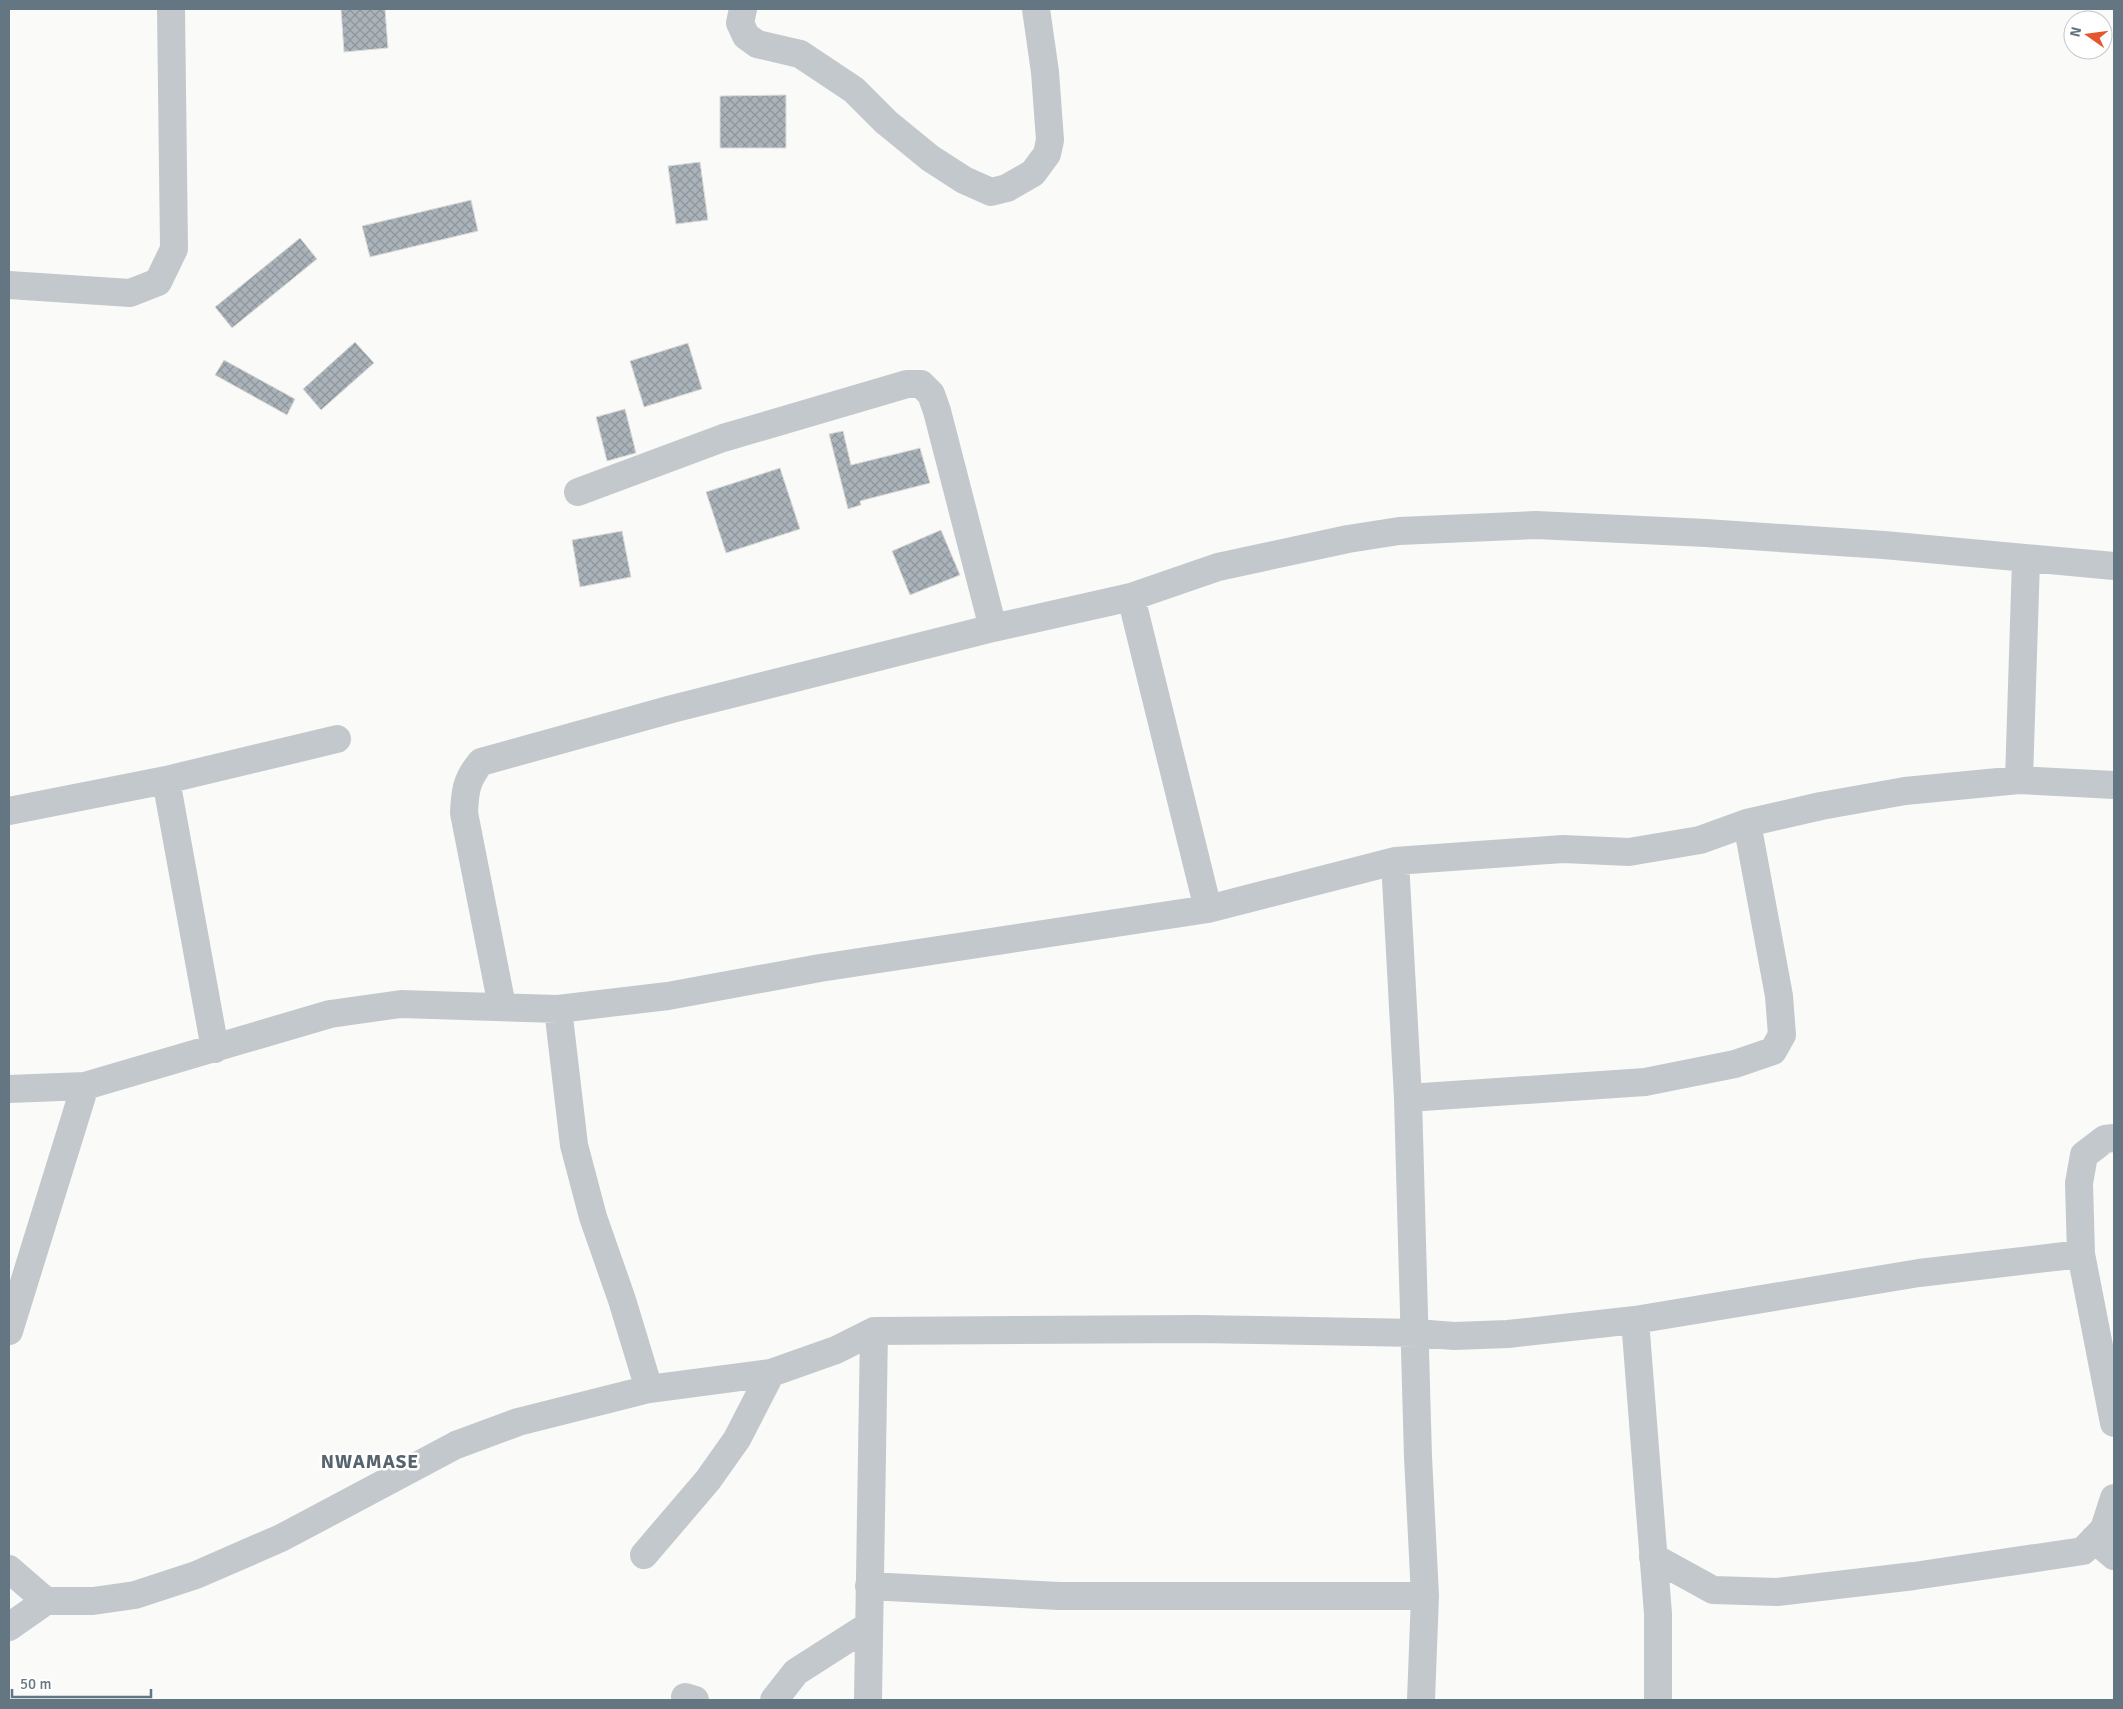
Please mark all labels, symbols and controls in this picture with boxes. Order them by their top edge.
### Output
north arrow [2063,10,2113,60]
text: N [2066,25,2085,39]
district label: NWAMASE [321,1450,419,1474]
scale bar [12,1666,151,1698]
text: 50 m [20,1675,51,1693]

